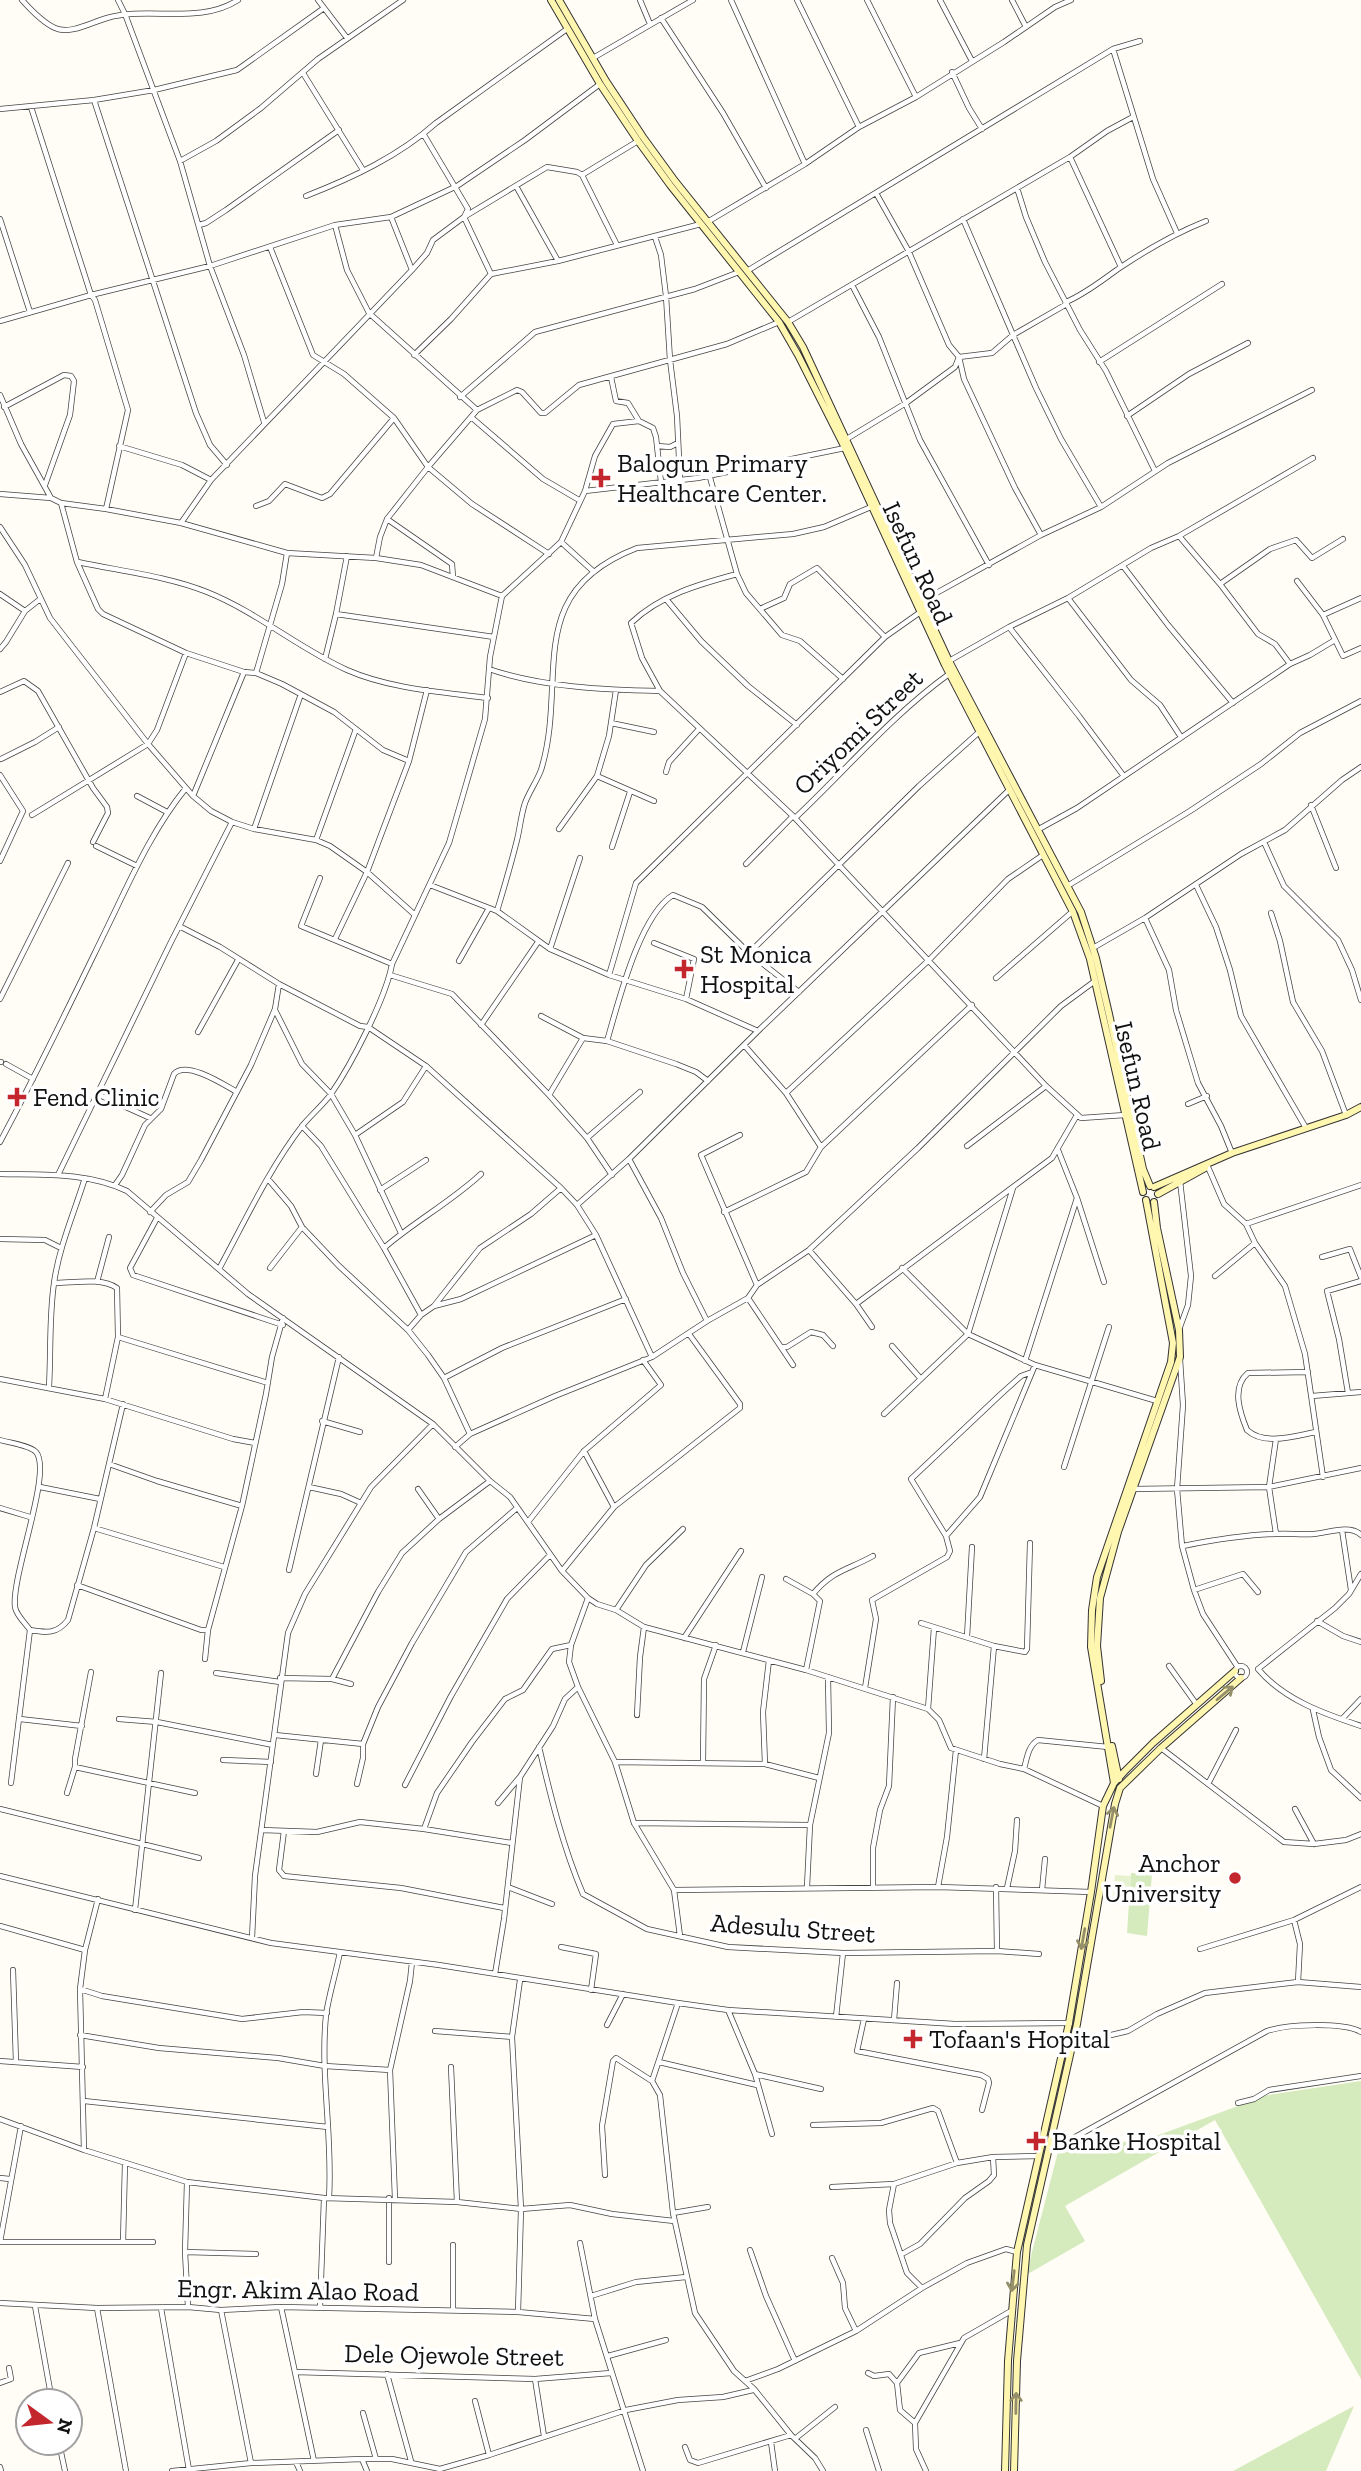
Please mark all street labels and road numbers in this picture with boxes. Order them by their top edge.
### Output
street label: Isefun Road [876,497,960,629]
street label: Oriyomi Street [787,662,930,802]
street label: Isefun Road [1108,1018,1168,1154]
street label: Adesulu Street [710,1906,877,1950]
street label: Engr. Akim Alao Road [177,2272,419,2308]
street label: Dele Ojewole Street [344,2337,564,2373]

